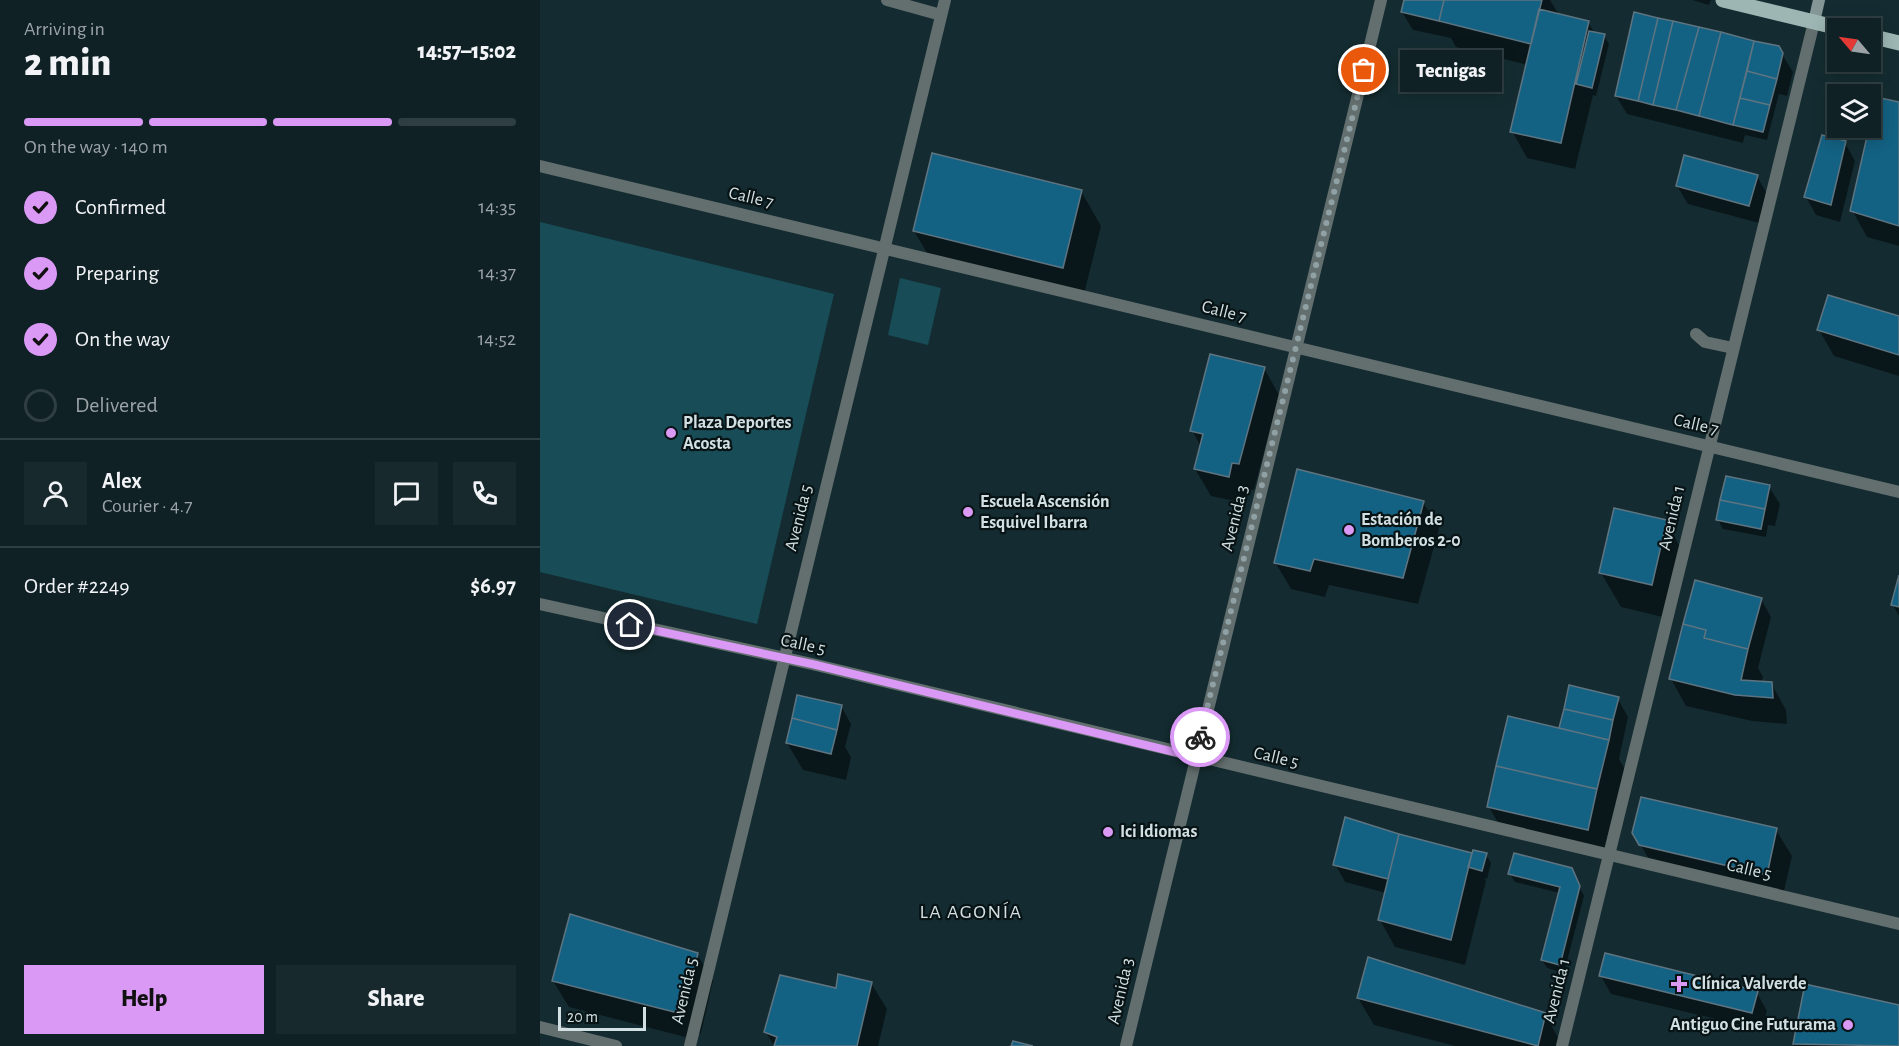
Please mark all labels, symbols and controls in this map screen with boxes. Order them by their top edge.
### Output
north arrow [1827,18,1881,72]
map controls [1827,18,1881,138]
text: Arriving in [24,19,105,39]
text: 14:57–15:02 [418,40,516,62]
text: 2 min [24,44,111,83]
pin [1338,44,1389,95]
callout: Tecnigas [1400,49,1502,91]
icon: bag [1347,53,1380,86]
text: Tecnigas [1416,61,1486,81]
button: layers [1827,84,1881,138]
text: On the way · 140 m [24,137,168,157]
street label: Calle 7 [727,184,775,212]
icon: check [24,191,57,224]
text: Confirmed [75,196,166,218]
text: 14:35 [478,197,516,217]
icon: check [24,257,57,290]
text: Preparing [75,262,159,284]
text: 14:37 [478,263,516,283]
street label: Calle 7 [1200,298,1248,326]
icon: check [24,323,57,356]
text: On the way [75,328,170,350]
text: 14:52 [477,329,516,349]
text: Delivered [75,394,158,416]
street label: Calle 7 [1672,411,1720,439]
place label: Plaza Deportes Acosta [683,414,791,453]
marker: Plaza Deportes Acosta [664,426,678,440]
button: person [24,462,87,525]
button: chat [375,462,438,525]
button: phone [453,462,516,525]
text: Alex [102,470,142,492]
street label: Avenida 5 [782,483,816,553]
street label: Avenida 3 [1218,483,1252,553]
street label: Avenida 1 [1656,484,1688,552]
place label: Escuela Ascensión Esquivel Ibarra [980,493,1110,532]
text: Courier · 4.7 [102,496,193,516]
marker: Escuela Ascensión Esquivel Ibarra [961,505,975,519]
place label: Estación de Bomberos 2-0 [1361,511,1461,550]
marker: Estación de Bomberos 2-0 [1342,523,1356,537]
text: Order #2249 [24,575,130,597]
text: $6.97 [470,575,516,597]
pin [604,599,655,650]
icon: home [613,608,646,641]
street label: Calle 5 [779,631,827,659]
courier [1170,707,1230,767]
icon: bike [1184,721,1217,754]
street label: Calle 5 [1252,744,1300,772]
place label: Ici Idiomas [1120,823,1197,841]
marker: Ici Idiomas [1101,825,1115,839]
street label: Calle 5 [1725,856,1773,884]
district label: LA AGONÍA [919,901,1023,922]
street label: Avenida 5 [669,956,701,1026]
street label: Avenida 3 [1105,956,1137,1026]
street label: Avenida 1 [1540,957,1574,1025]
button: Help [24,965,264,1034]
button: Share [276,965,516,1034]
marker: Clínica Valverde [1670,975,1688,993]
place label: Clínica Valverde [1692,975,1807,993]
scale bar [558,1004,646,1032]
text: 20 m [567,1009,598,1025]
place label: Antiguo Cine Futurama [1670,1016,1836,1034]
marker: Antiguo Cine Futurama [1841,1018,1855,1032]

